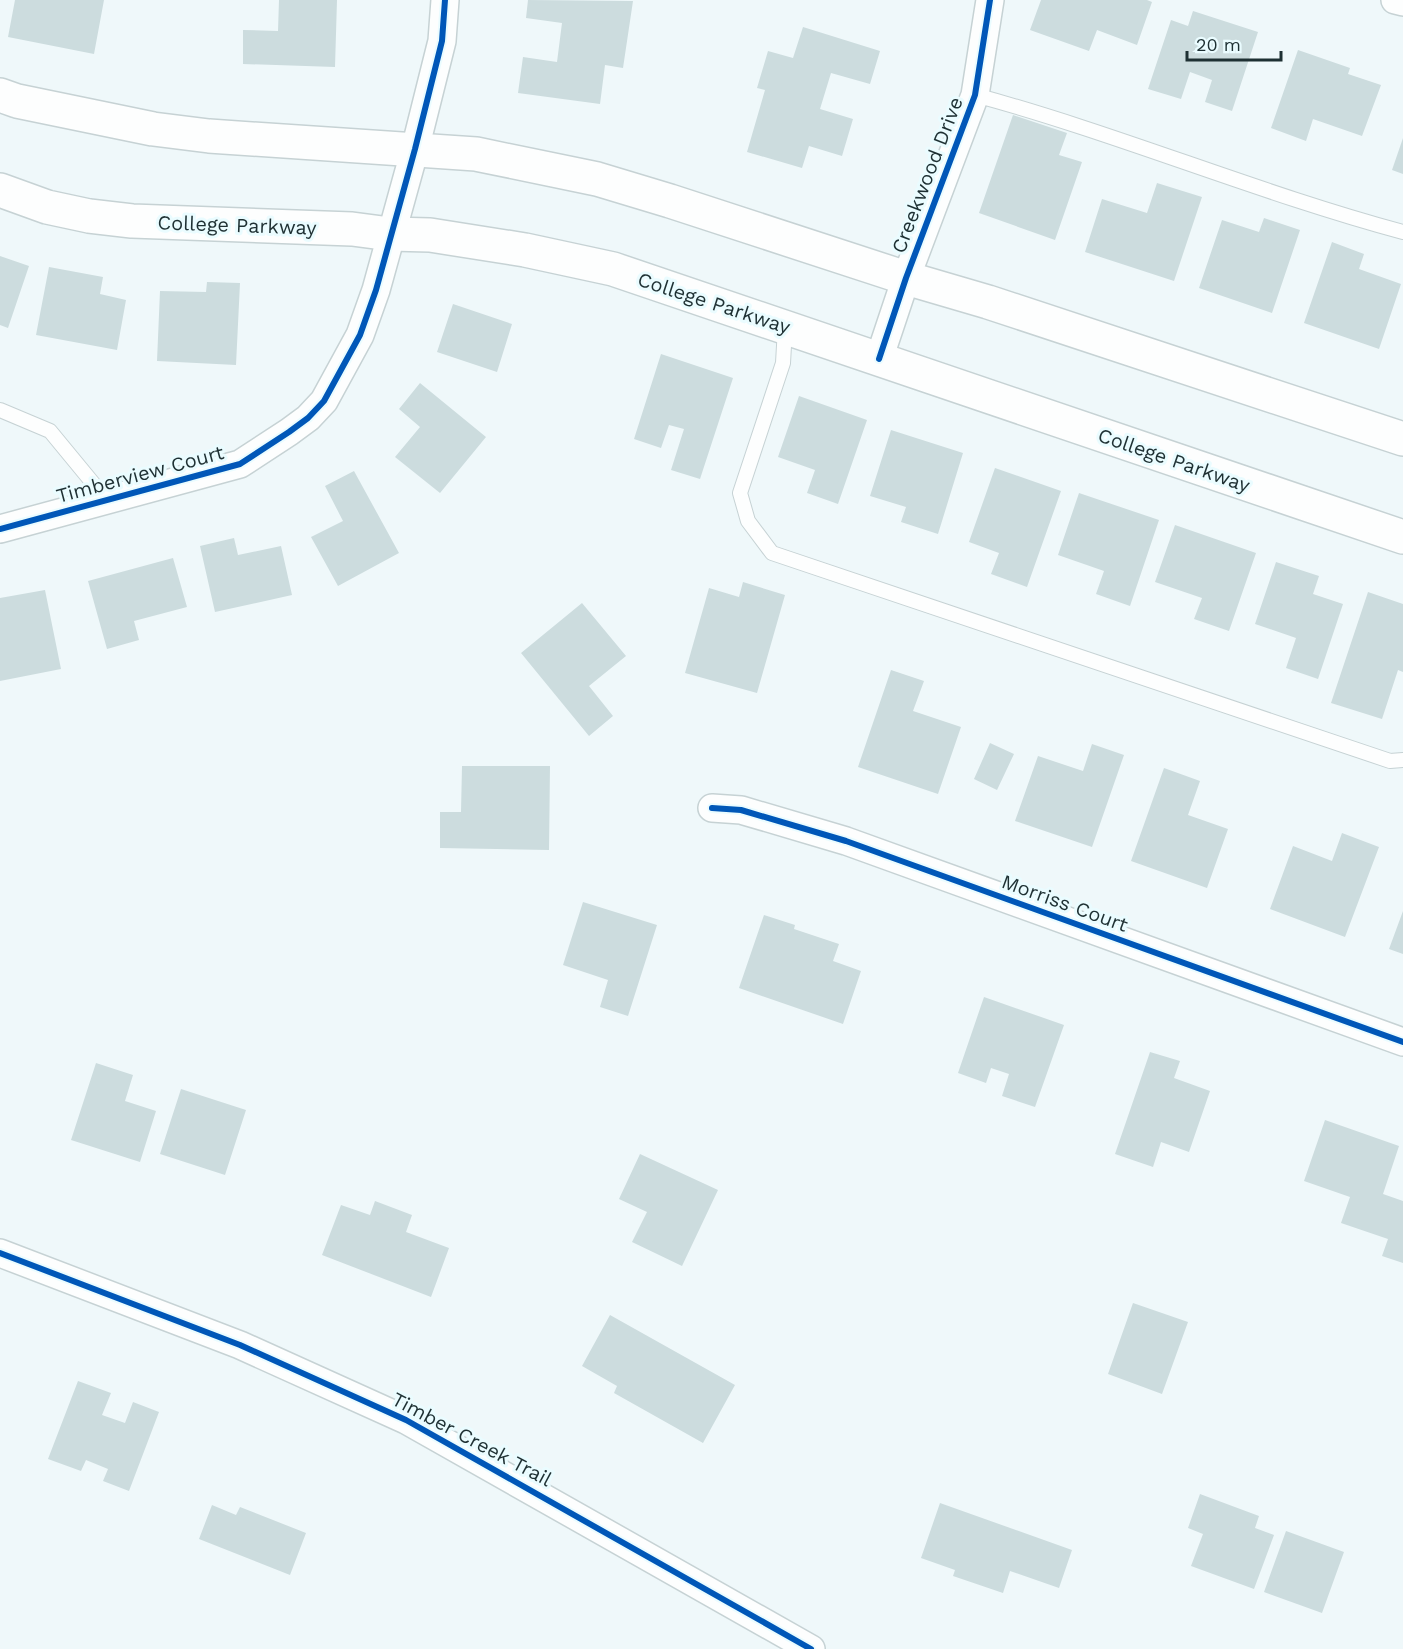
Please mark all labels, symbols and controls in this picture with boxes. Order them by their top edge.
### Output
scale bar [1187,24,1282,62]
text: 20 m [1196,34,1241,55]
street label: Creekwood Drive [886,93,968,257]
street label: College Parkway [157,210,318,240]
street label: College Parkway [635,267,794,339]
street label: College Parkway [1095,423,1254,497]
street label: Timberview Court [54,440,227,508]
street label: Morriss Court [999,869,1132,937]
street label: Timber Creek Trail [388,1387,556,1491]

